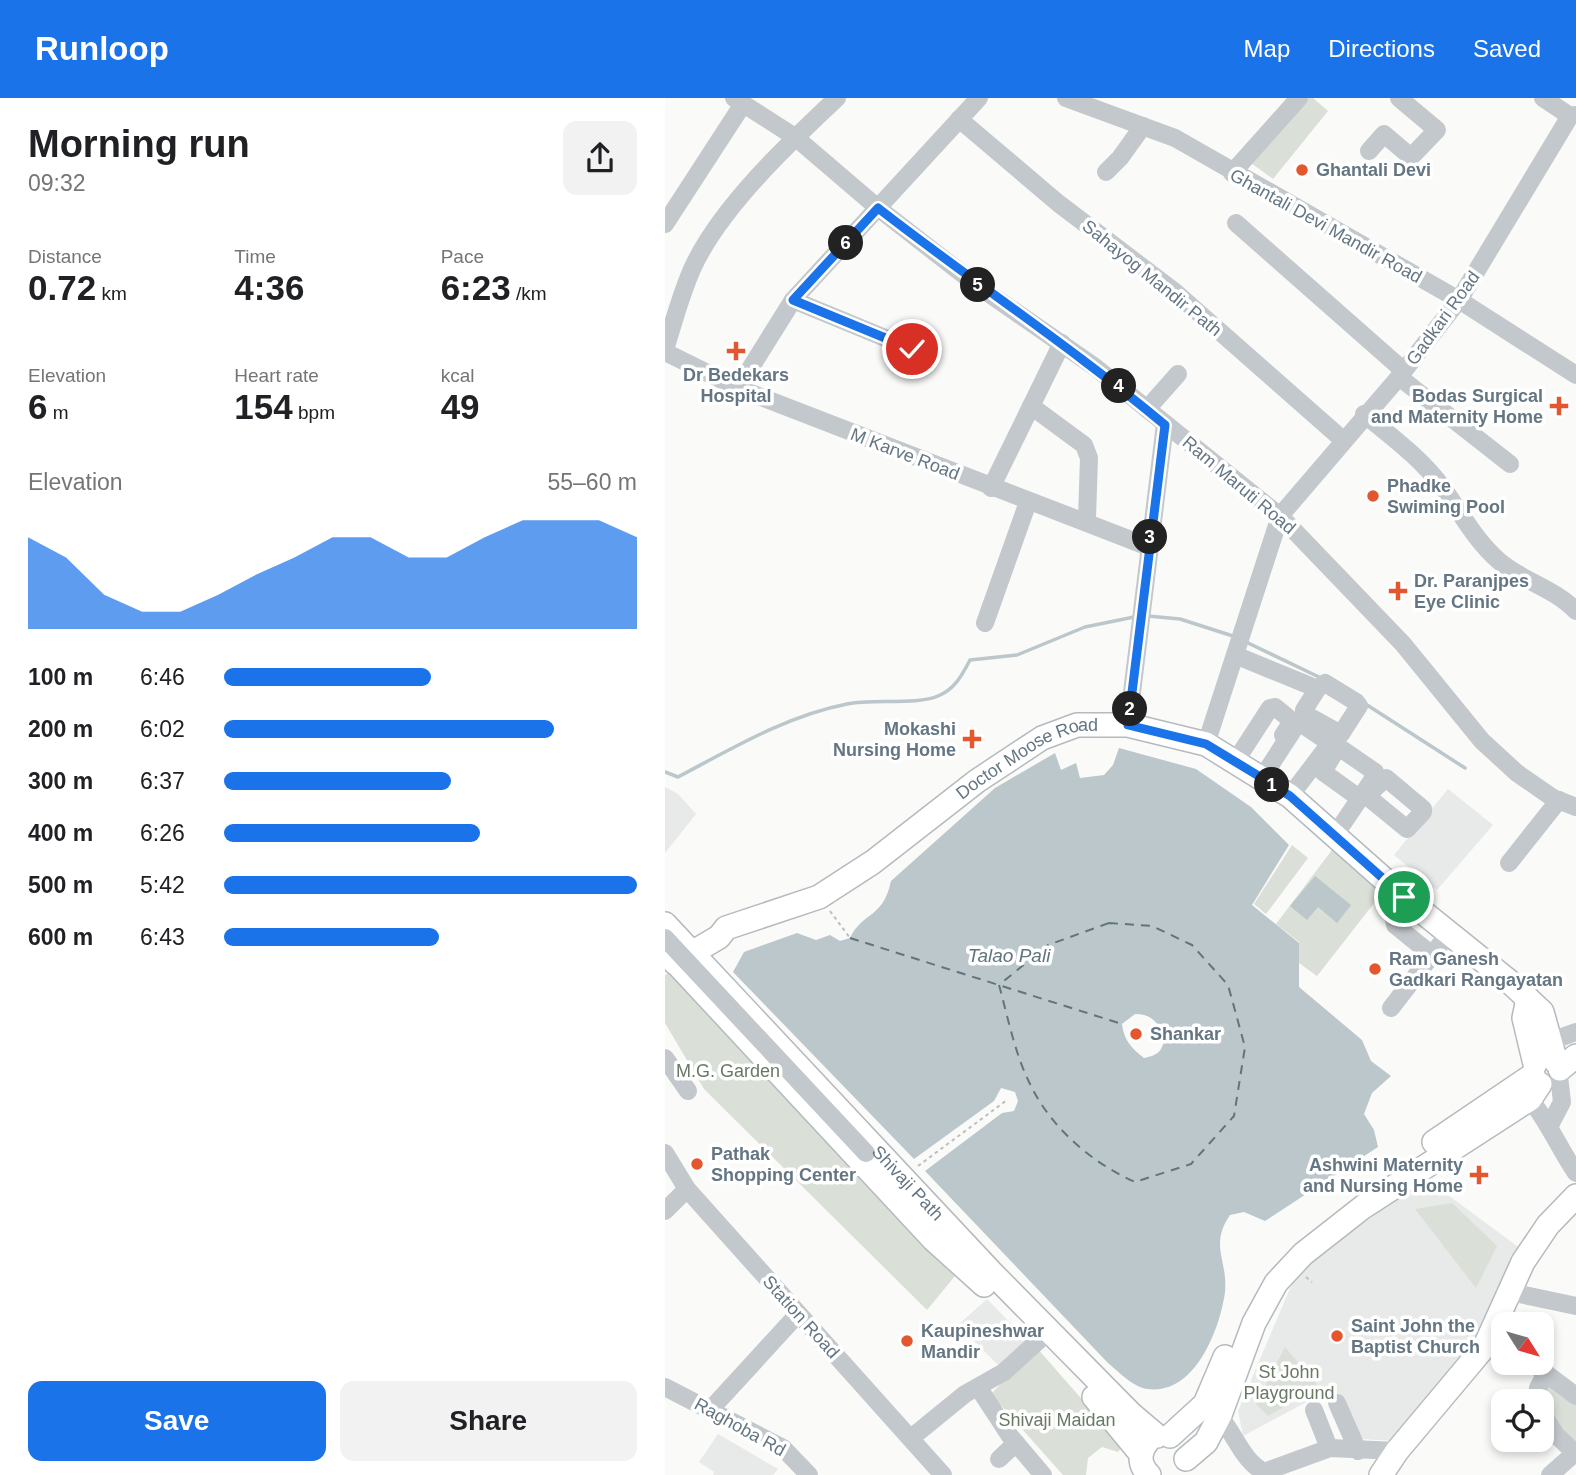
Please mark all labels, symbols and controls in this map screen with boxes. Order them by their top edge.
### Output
text: Runloop [35,30,169,67]
text: Map [1244,35,1290,62]
text: Directions [1328,35,1435,62]
text: Saved [1473,35,1541,62]
button: share [563,121,637,195]
text: Morning run [28,123,250,165]
place label: Ghantali Devi [1316,160,1431,180]
marker: Ghantali Devi [1294,162,1310,178]
street label: Ghantali Devi Mandir Road [1227,165,1425,287]
text: 09:32 [28,170,86,196]
street label: Sahayog Mandir Path [1078,216,1226,340]
pin: 6 [829,226,863,260]
text: 6 [840,232,851,253]
text: Distance [28,246,102,267]
text: Time [234,246,276,267]
text: Pace [441,246,484,267]
street label: Gadkari Road [1402,267,1484,369]
text: 0.72 [28,268,96,307]
text: 4:36 [234,268,304,307]
text: 6:23 [441,268,511,307]
pin: 5 [961,268,995,302]
text: 5 [972,274,983,295]
text: km [96,283,127,304]
text: /km [511,283,547,304]
pin [882,319,942,379]
icon: check [893,330,931,368]
marker: Dr Bedekars Hospital [726,341,746,361]
text: Elevation [28,365,106,386]
text: Heart rate [234,365,319,386]
text: kcal [441,365,474,386]
place label: Dr Bedekars Hospital [683,365,789,406]
pin: 4 [1101,368,1137,404]
text: 4 [1113,375,1124,396]
place label: Bodas Surgical and Maternity Home [1371,386,1543,427]
text: 6 [28,387,47,426]
text: 154 [234,387,293,426]
text: 49 [441,387,480,426]
marker: Bodas Surgical and Maternity Home [1549,396,1569,416]
text: m [47,402,69,423]
text: bpm [293,402,335,423]
street label: M Karve Road [848,424,962,484]
street label: Ram Maruti Road [1179,432,1299,538]
text: Elevation [28,469,123,495]
text: 55–60 m [547,469,637,495]
place label: Phadke Swiming Pool [1387,476,1505,517]
marker: Phadke Swiming Pool [1365,488,1381,504]
pin: 3 [1133,520,1168,555]
text: 3 [1144,526,1155,547]
place label: Dr. Paranjpes Eye Clinic [1414,571,1529,612]
marker: Dr. Paranjpes Eye Clinic [1388,581,1408,601]
text: 100 m [28,664,93,690]
text: 6:46 [140,664,185,690]
pin: 2 [1113,692,1147,726]
text: 2 [1124,698,1135,719]
street label: Doctor Moose Road [952,715,1098,804]
text: 200 m [28,716,93,742]
text: 6:02 [140,716,185,742]
place label: Mokashi Nursing Home [833,719,956,760]
marker: Mokashi Nursing Home [962,729,982,749]
text: 300 m [28,768,93,794]
text: 6:37 [140,768,185,794]
pin: 1 [1255,768,1289,802]
text: 1 [1266,774,1277,795]
text: 400 m [28,820,93,846]
text: 6:26 [140,820,185,846]
pin [1374,867,1434,927]
text: 500 m [28,872,93,898]
text: 5:42 [140,872,185,898]
icon: arrive [1385,878,1423,916]
text: 600 m [28,924,93,950]
text: 6:43 [140,924,185,950]
water label: Talao Pali [968,945,1051,966]
place label: Ram Ganesh Gadkari Rangayatan [1389,949,1563,990]
marker: Ram Ganesh Gadkari Rangayatan [1367,961,1383,977]
place label: Shankar [1150,1024,1221,1044]
marker: Shankar [1128,1026,1144,1042]
park label: M.G. Garden [676,1061,780,1081]
street label: Shivaji Path [868,1142,948,1225]
place label: Pathak Shopping Center [711,1144,856,1185]
place label: Ashwini Maternity and Nursing Home [1303,1155,1463,1196]
marker: Pathak Shopping Center [689,1156,705,1172]
marker: Ashwini Maternity and Nursing Home [1469,1165,1489,1185]
street label: Station Road [759,1272,843,1362]
north arrow [1491,1312,1554,1376]
map controls [1491,1312,1554,1452]
place label: Saint John the Baptist Church [1351,1316,1480,1357]
place label: Kaupineshwar Mandir [921,1321,1044,1362]
marker: Saint John the Baptist Church [1329,1328,1345,1344]
marker: Kaupineshwar Mandir [899,1333,915,1349]
park label: St John Playground [1243,1362,1335,1403]
button: Save [28,1381,326,1461]
button: Share [340,1381,637,1461]
button: locate [1491,1389,1554,1452]
street label: Raghoba Rd [691,1394,789,1460]
park label: Shivaji Maidan [998,1410,1116,1430]

